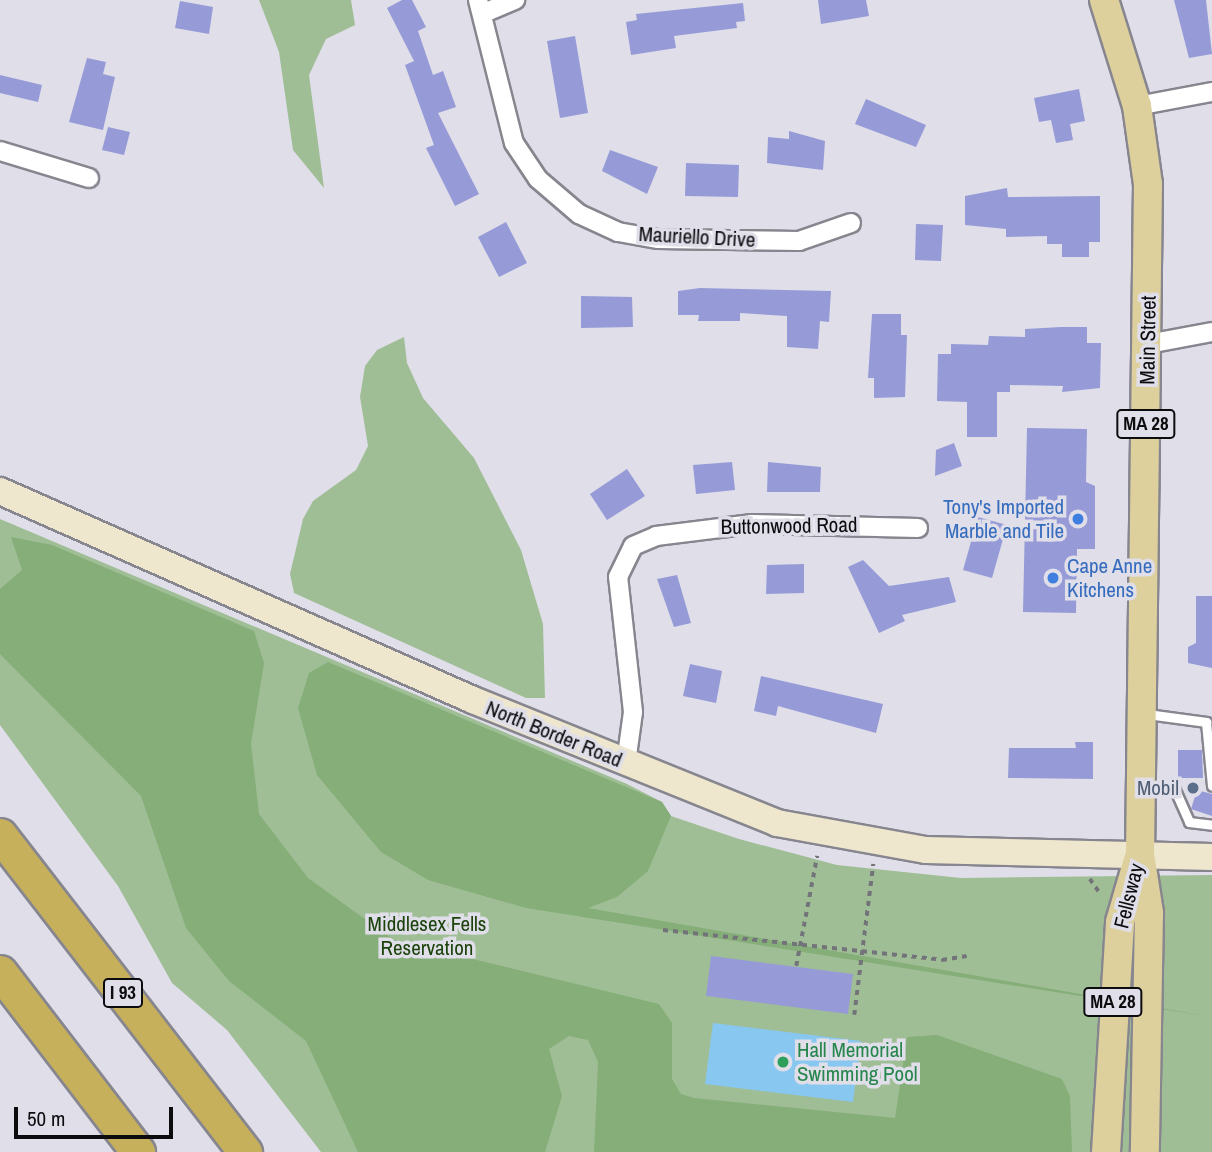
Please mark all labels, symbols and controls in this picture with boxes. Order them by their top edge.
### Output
street label: Mauriello Drive [638,221,756,253]
street label: Main Street [1135,295,1161,385]
road number: MA 28 [1114,408,1178,440]
place label: Tony's Imported Marble and Tile [943,494,1064,544]
marker: Tony's Imported Marble and Tile [1070,511,1086,527]
street label: Buttonwood Road [720,512,858,540]
place label: Cape Anne Kitchens [1067,553,1153,603]
marker: Cape Anne Kitchens [1045,570,1061,586]
street label: North Border Road [482,695,626,773]
place label: Mobil [1137,775,1179,801]
marker: Mobil [1185,780,1201,796]
street label: Fellsway [1109,861,1149,931]
park label: Middlesex Fells Reservation [368,911,486,961]
road number: I 93 [102,978,144,1009]
road number: MA 28 [1082,986,1144,1018]
place label: Hall Memorial Swimming Pool [797,1037,918,1087]
marker: Hall Memorial Swimming Pool [775,1054,791,1070]
scale bar [18,1092,177,1136]
text: 50 m [27,1104,65,1133]

